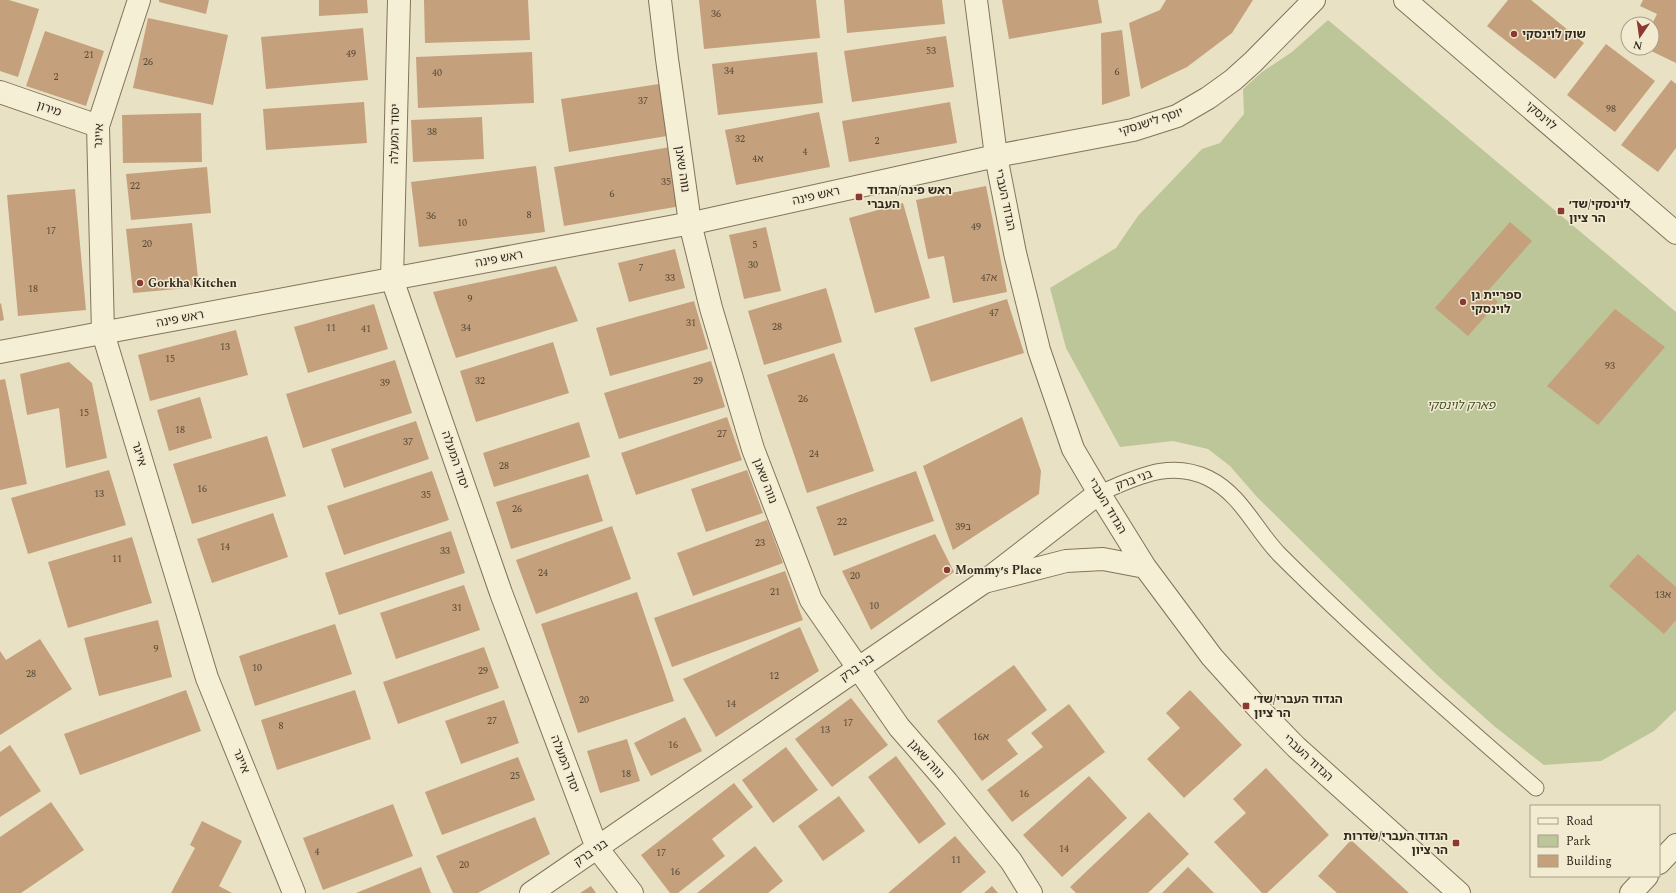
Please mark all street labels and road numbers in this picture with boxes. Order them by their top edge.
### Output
street label: מירון [34,96,64,122]
street label: לוינסקי [1521,97,1561,135]
street label: יוסף לישנסקי [1116,103,1186,141]
street label: יסוד המעלה [385,104,405,164]
street label: אייגר [89,123,109,149]
street label: נווה שאנן [669,144,695,194]
street label: הגדוד העברי [989,167,1021,233]
street label: ראש פינה [790,181,842,211]
street label: ראש פינה [474,245,524,273]
street label: ראש פינה [155,305,205,333]
street label: יסוד המעלה [436,428,474,492]
street label: אייגר [126,439,152,469]
street label: נווה שאנן [748,456,782,506]
street label: בני ברק [1113,465,1155,495]
street label: הגדוד העברי [1083,474,1131,538]
street label: בני ברק [836,649,878,687]
street label: הגדוד העברי [1279,730,1337,786]
street label: יסוד המעלה [545,732,585,796]
street label: נווה שאנן [903,735,949,783]
street label: אייגר [227,746,255,777]
street label: בני ברק [570,834,612,872]

